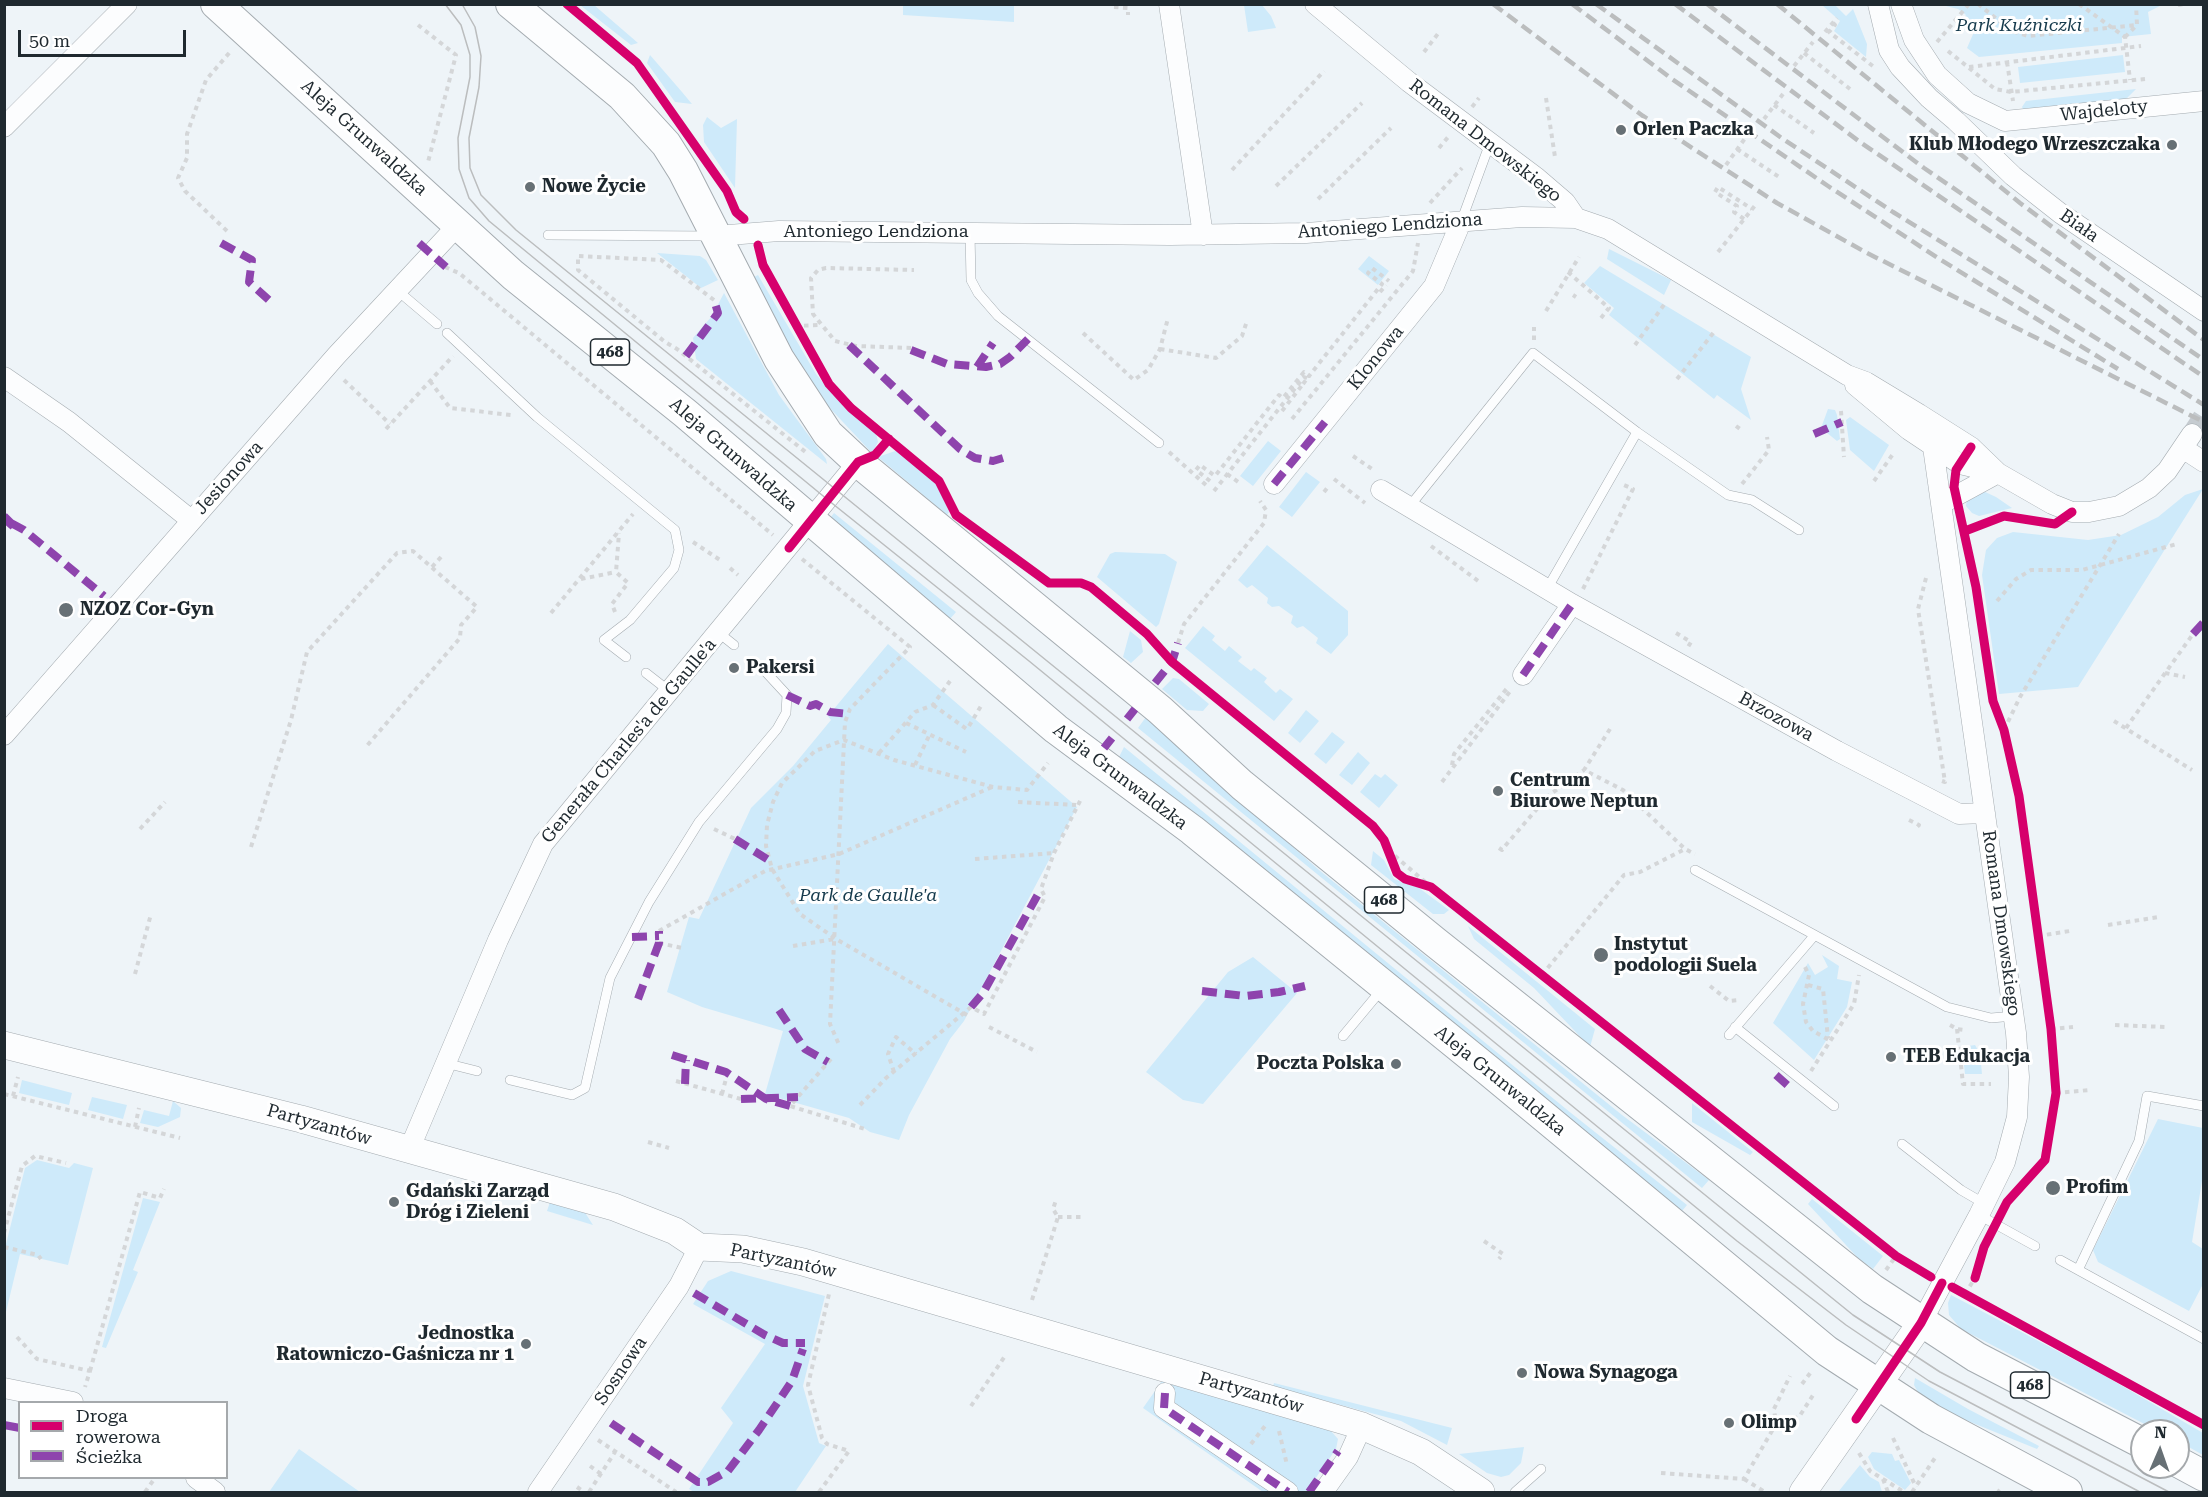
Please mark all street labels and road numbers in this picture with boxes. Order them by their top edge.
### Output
street label: Romana Dmowskiego [1404,75,1566,207]
street label: Aleja Grunwaldzka [296,76,432,200]
street label: Wajdeloty [2059,96,2149,126]
street label: Biała [2055,205,2103,247]
street label: Antoniego Lendziona [1297,209,1483,243]
street label: Antoniego Lendziona [783,221,969,243]
street label: Klonowa [1344,322,1408,394]
road number: 468 [590,339,630,365]
street label: Aleja Grunwaldzka [665,394,801,516]
street label: Jesionowa [190,437,268,519]
street label: Generała Charles'a de Gaulle'a [537,634,721,848]
street label: Brzozowa [1735,688,1817,746]
street label: Aleja Grunwaldzka [1049,719,1191,835]
street label: Romana Dmowskiego [1977,829,2025,1017]
road number: 468 [1364,887,1404,913]
street label: Aleja Grunwaldzka [1430,1021,1570,1141]
street label: Partyzantów [264,1100,374,1150]
street label: Partyzantów [728,1239,838,1283]
street label: Sosnowa [590,1333,652,1409]
street label: Partyzantów [1196,1368,1306,1418]
road number: 468 [2010,1372,2050,1398]

